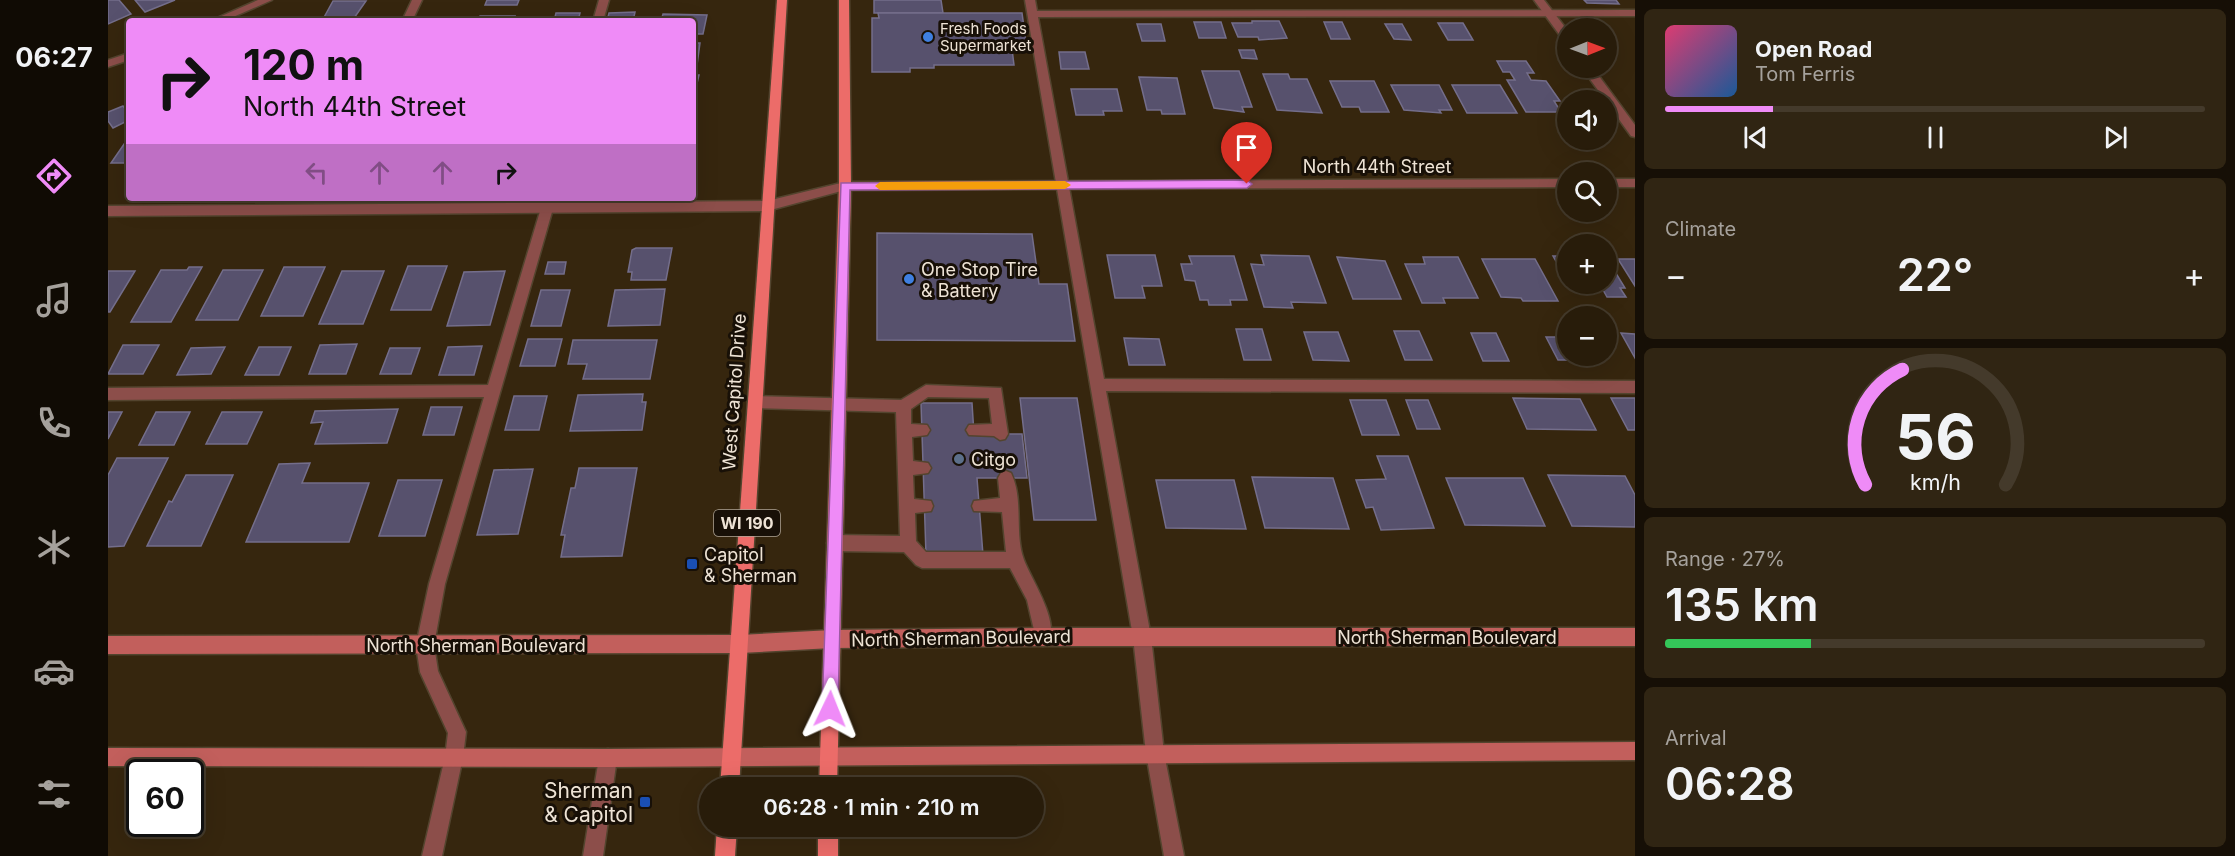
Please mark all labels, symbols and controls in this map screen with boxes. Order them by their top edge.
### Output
north arrow [1557,18,1617,78]
map controls [1557,18,1617,366]
place label: Fresh Foods Supermarket [940,19,1031,55]
marker: Fresh Foods Supermarket [921,30,935,44]
text: Open Road [1755,36,1872,62]
text: 120 m [243,39,364,90]
text: 06:27 [15,41,93,74]
icon: right [144,42,222,120]
text: Tom Ferris [1755,62,1855,86]
text: North 44th Street [243,90,466,123]
button: sound [1557,90,1617,150]
icon: previous [1739,121,1772,154]
icon: pause [1919,121,1952,154]
icon: next [2099,121,2132,154]
pin [1221,122,1272,184]
icon: arrive [1230,131,1263,164]
icon: directions [33,155,75,197]
icon: left [300,156,333,189]
icon: ahead [363,156,396,189]
icon: ahead [426,156,459,189]
icon: right [489,156,522,189]
street label: North 44th Street [1303,156,1451,177]
button: search [1557,162,1617,222]
text: Climate [1665,217,1736,241]
button: + [1557,234,1617,294]
text: 22° [1897,247,1973,302]
text: − [1665,255,1687,295]
text: + [2183,255,2205,295]
place label: One Stop Tire & Battery [921,259,1038,301]
marker: One Stop Tire & Battery [902,272,916,286]
icon: music [33,279,75,321]
button: − [1557,306,1617,366]
street label: West Capitol Drive [718,313,750,471]
text: 56 [1895,399,1975,474]
icon: phone [33,402,75,444]
place label: Citgo [971,449,1016,470]
marker: Citgo [952,452,966,466]
text: km/h [1910,469,1960,495]
road number: WI 190 [714,510,780,536]
icon: climate [33,526,75,568]
place label: Capitol & Sherman [704,544,797,586]
text: Range · 27% [1665,547,1785,571]
marker: Capitol & Sherman [685,557,699,571]
text: 135 km [1665,577,1818,632]
street label: North Sherman Boulevard [851,626,1071,650]
street label: North Sherman Boulevard [1337,627,1557,648]
street label: North Sherman Boulevard [366,635,586,656]
icon: car [33,650,75,692]
position arrow [798,677,862,741]
text: Arrival [1665,726,1727,750]
text: 06:28 [1665,756,1795,811]
speed limit sign: 60 [126,759,204,837]
icon: filters [33,773,75,815]
place label: Sherman & Capitol [544,778,633,827]
text: 06:28 · 1 min · 210 m [763,794,980,820]
marker: Sherman & Capitol [638,795,652,809]

